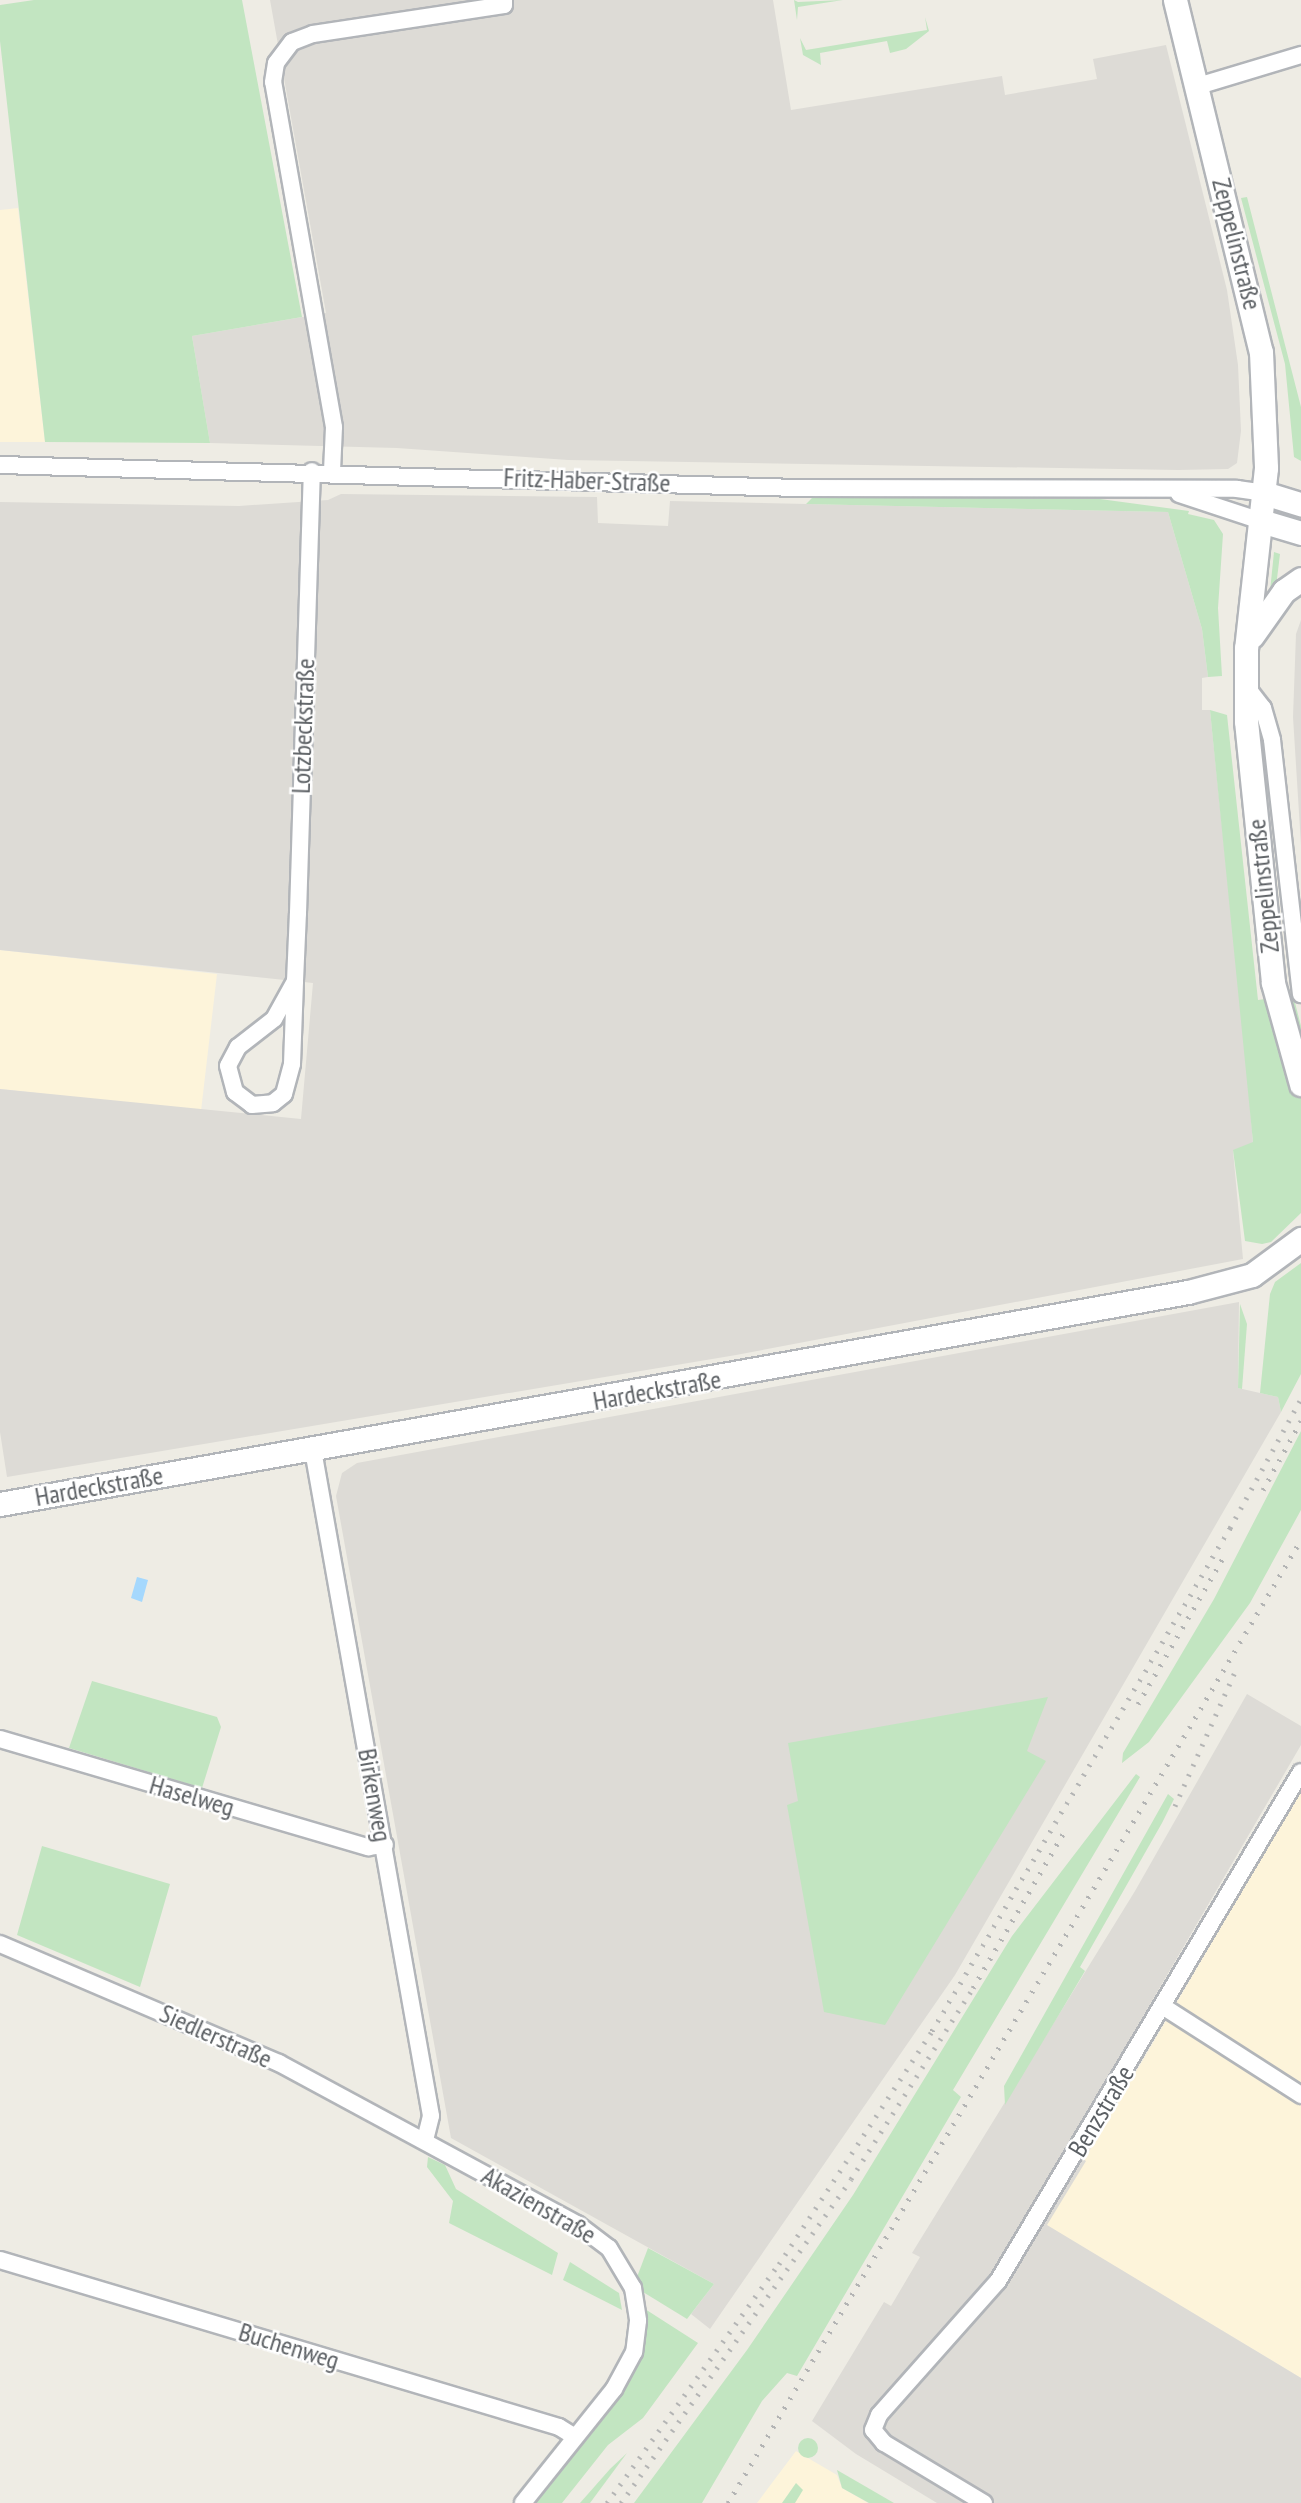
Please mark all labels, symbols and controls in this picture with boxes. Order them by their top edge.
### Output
street label: Zeppelinstraße [1206,175,1268,313]
street label: Fritz-Haber-Straße [503,461,671,499]
street label: Lotzbeckstraße [285,658,321,794]
street label: Zeppelinstraße [1240,817,1286,955]
street label: Hardeckstraße [591,1363,723,1417]
street label: Hardeckstraße [33,1459,165,1513]
street label: Birkenweg [351,1746,399,1844]
street label: Haselweg [146,1769,238,1823]
street label: Siedlerstraße [155,1997,277,2075]
street label: Benzstraße [1062,2060,1140,2162]
street label: Akazienstraße [476,2160,602,2250]
street label: Buchenweg [235,2316,343,2376]

